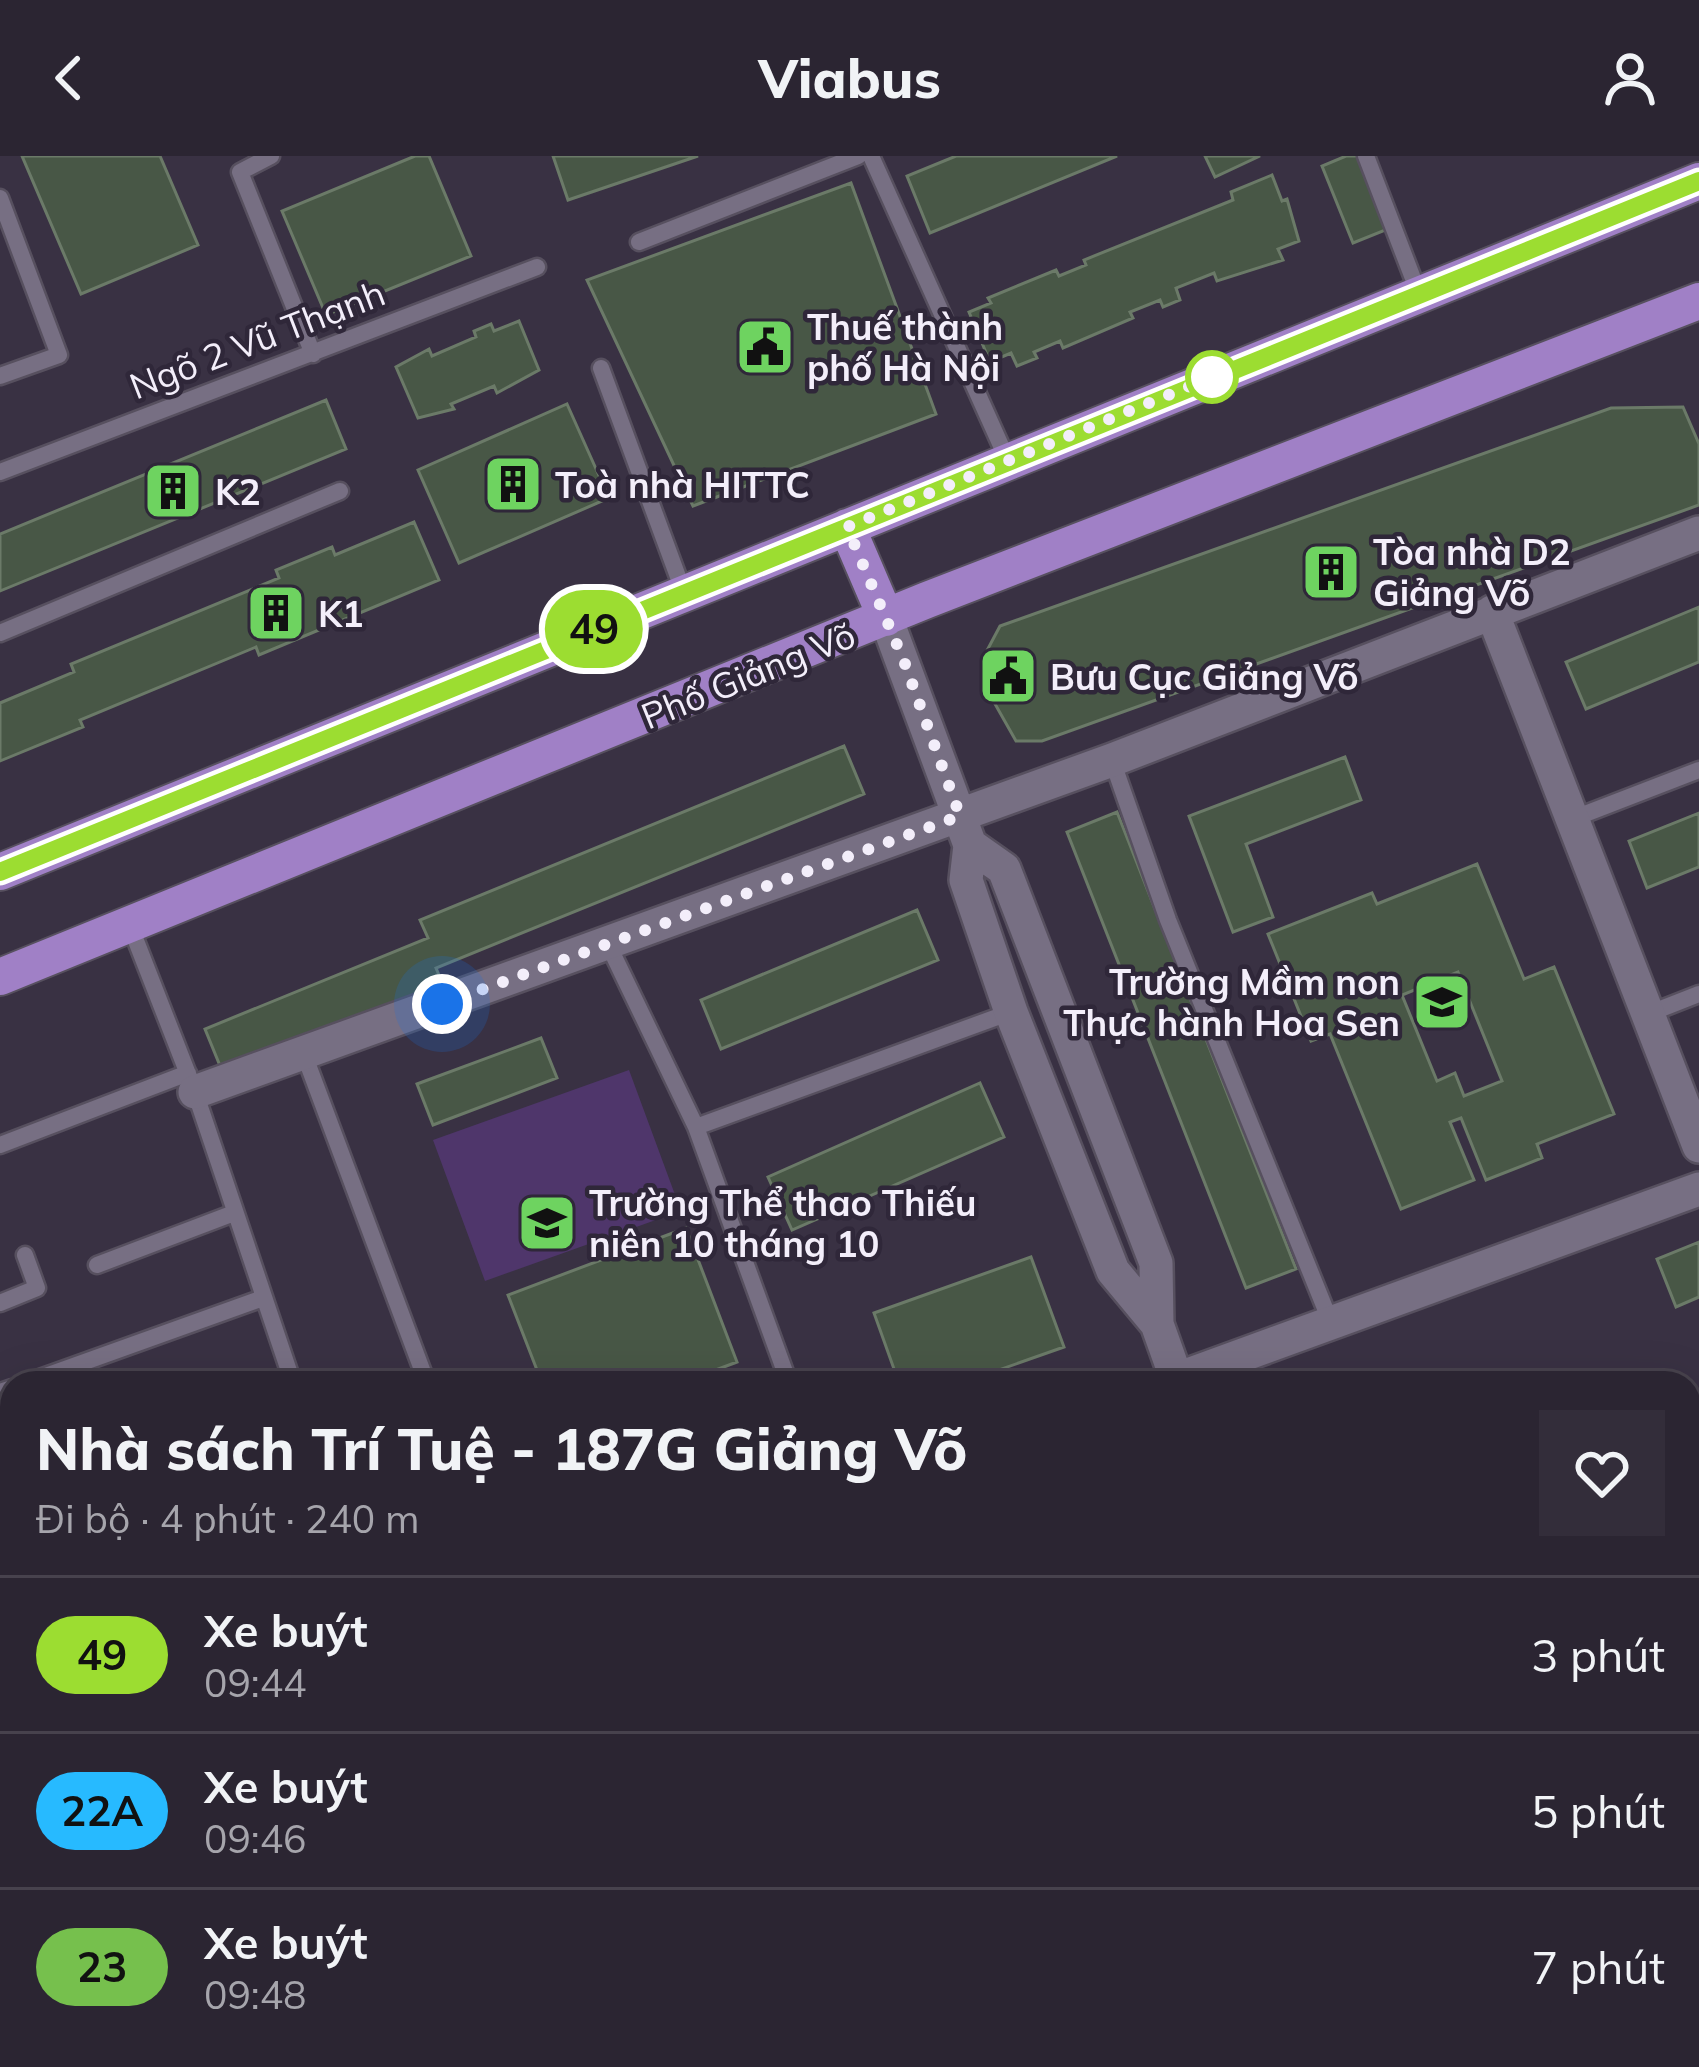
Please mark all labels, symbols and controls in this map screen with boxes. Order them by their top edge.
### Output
text: Viabus [758,44,941,112]
icon: back [36,45,102,111]
icon: person [1597,45,1663,111]
street label: Ngõ 2 Vũ Thạnh [123,270,391,408]
place label: Thuế thành phố Hà Nội [807,304,1003,390]
public building icon: Thuế thành phố Hà Nội [734,316,796,378]
unlabelled marker [1187,352,1237,402]
building icon: Toà nhà HITTC [482,453,544,515]
building icon: K2 [142,460,204,522]
place label: Toà nhà HITTC [555,462,810,507]
place label: K2 [215,469,261,514]
place label: Tòa nhà D2 Giảng Võ [1373,529,1571,615]
building icon: Tòa nhà D2 Giảng Võ [1300,541,1362,603]
building icon: K1 [245,582,307,644]
line badge: 49 [540,590,648,668]
place label: K1 [318,591,364,636]
text: 49 [569,602,619,655]
street label: Phố Giảng Võ [634,612,862,738]
public building icon: Bưu Cục Giảng Võ [977,645,1039,707]
place label: Bưu Cục Giảng Võ [1050,654,1359,699]
place label: Trường Mầm non Thực hành Hoa Sen [1063,959,1400,1045]
school or university icon: Trường Mầm non Thực hành Hoa Sen [1411,971,1473,1033]
your location [412,974,472,1034]
place label: Trường Thể thao Thiếu niên 10 tháng 10 [589,1180,976,1266]
school or university icon: Trường Thể thao Thiếu niên 10 tháng 10 [516,1192,578,1254]
button: heart [1539,1410,1665,1536]
text: Nhà sách Trí Tuệ - 187G Giảng Võ [36,1413,967,1484]
text: Đi bộ · 4 phút · 240 m [36,1494,420,1543]
text: Xe buýt [204,1602,368,1658]
text: 3 phút [1531,1627,1665,1683]
text: 49 [77,1628,127,1681]
text: 09:44 [204,1658,307,1707]
text: Xe buýt [204,1758,368,1814]
text: 5 phút [1531,1783,1665,1839]
text: 22A [61,1784,143,1837]
text: 09:46 [204,1814,307,1863]
text: Xe buýt [204,1914,368,1970]
text: 7 phút [1531,1939,1665,1995]
text: 23 [77,1940,127,1993]
text: 09:48 [204,1970,307,2019]

